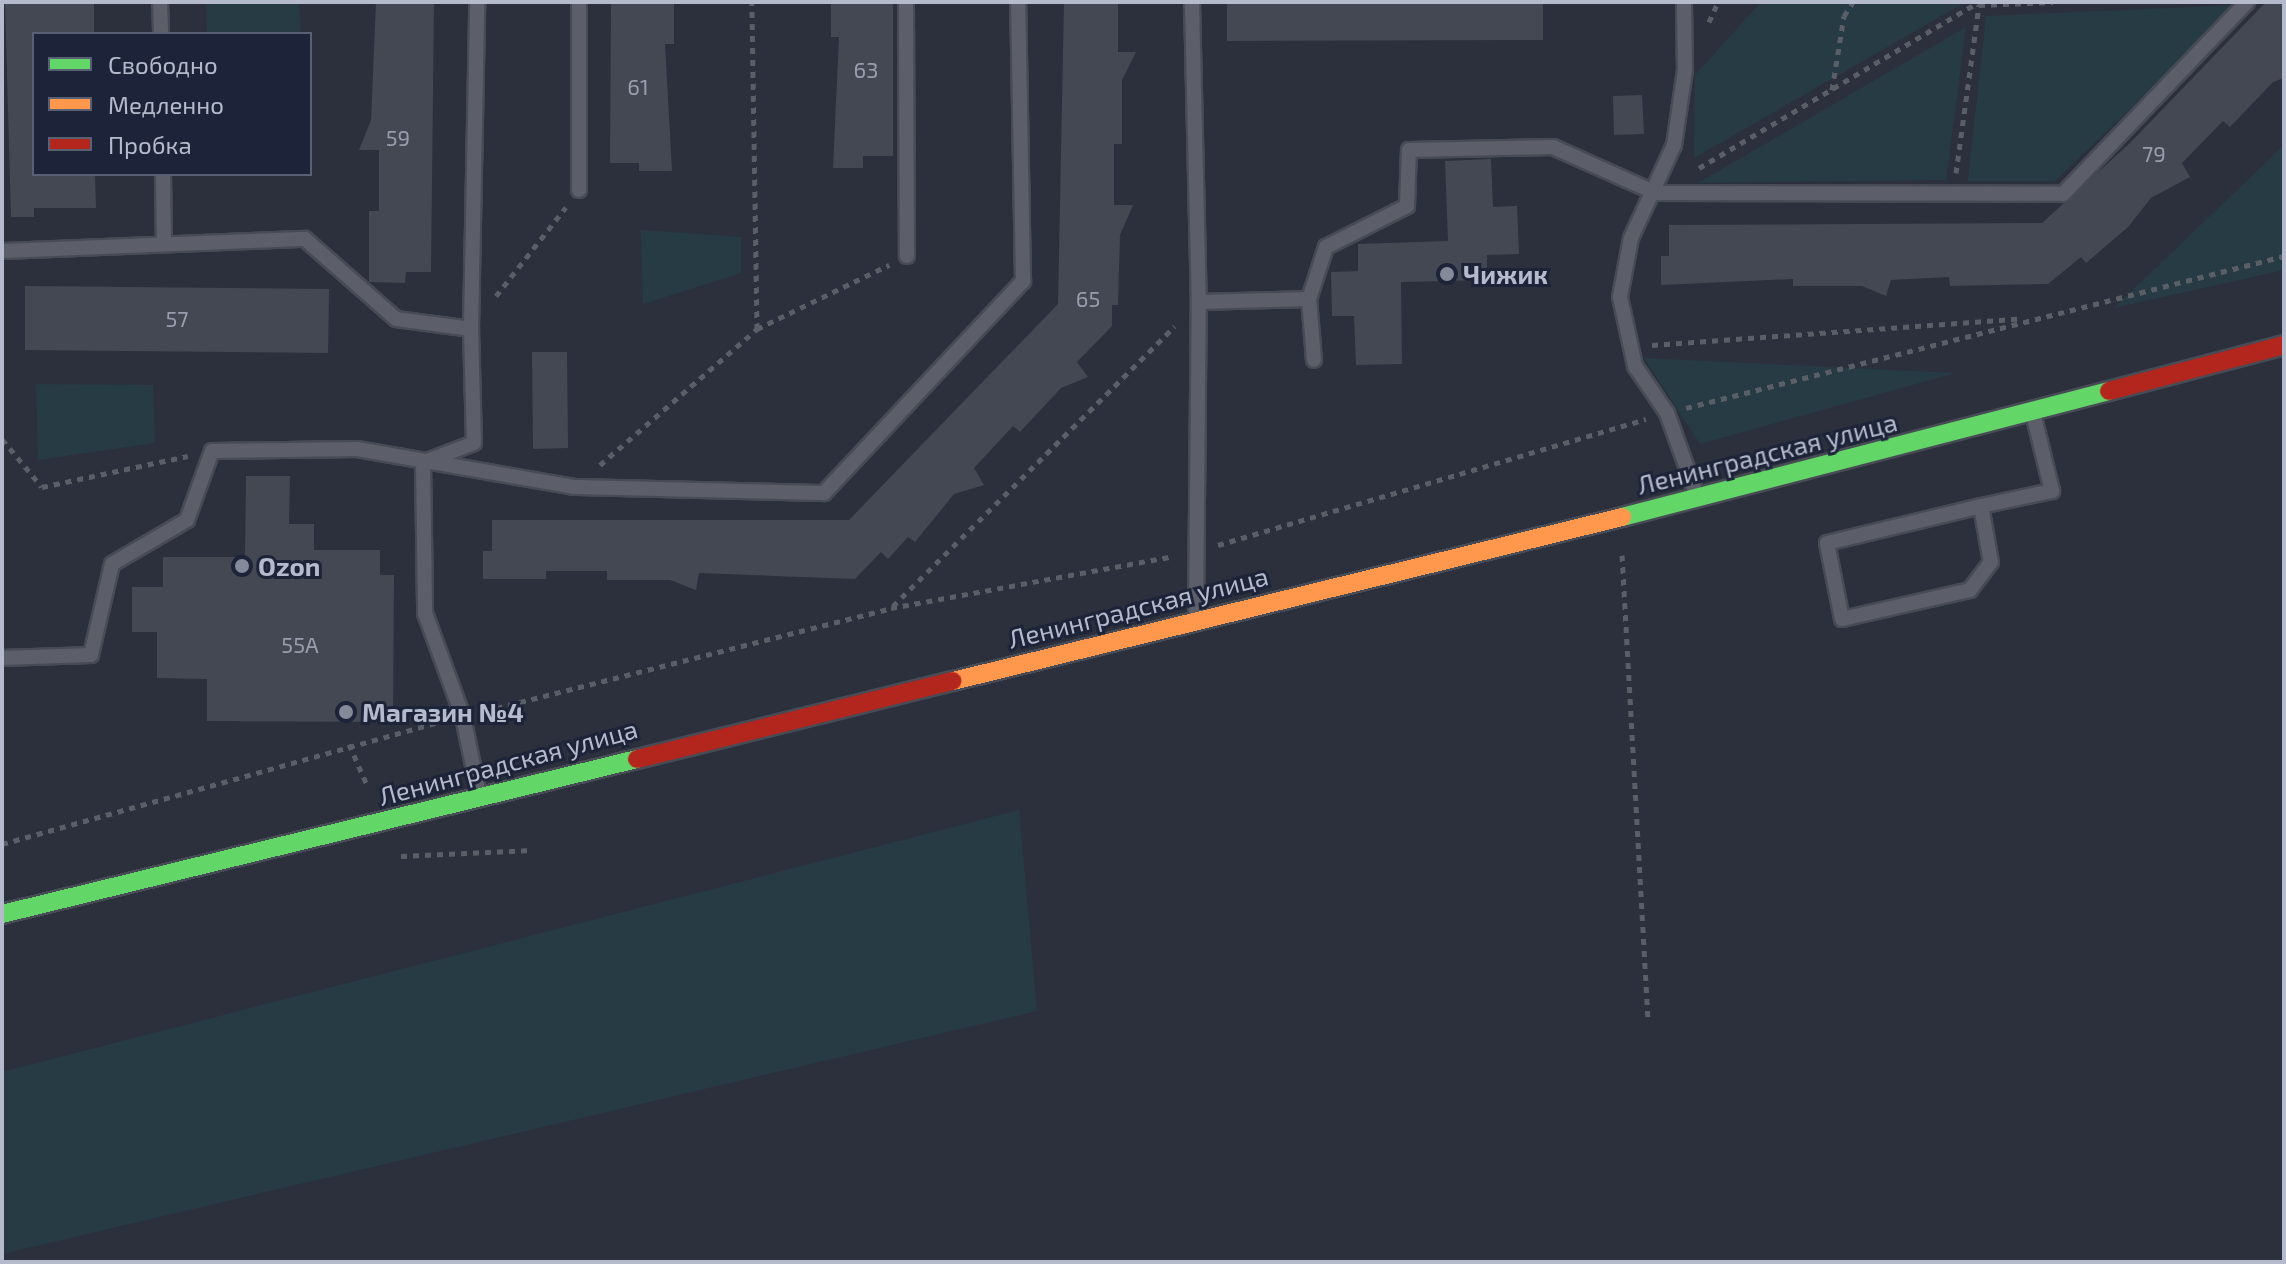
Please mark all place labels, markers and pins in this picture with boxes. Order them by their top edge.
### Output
place label: Чижик [1463,258,1548,290]
marker: Чижик [1438,265,1456,283]
place label: Ozon [258,550,320,582]
marker: Ozon [233,557,251,575]
place label: Магазин №4 [362,696,524,728]
marker: Магазин №4 [337,703,355,721]

